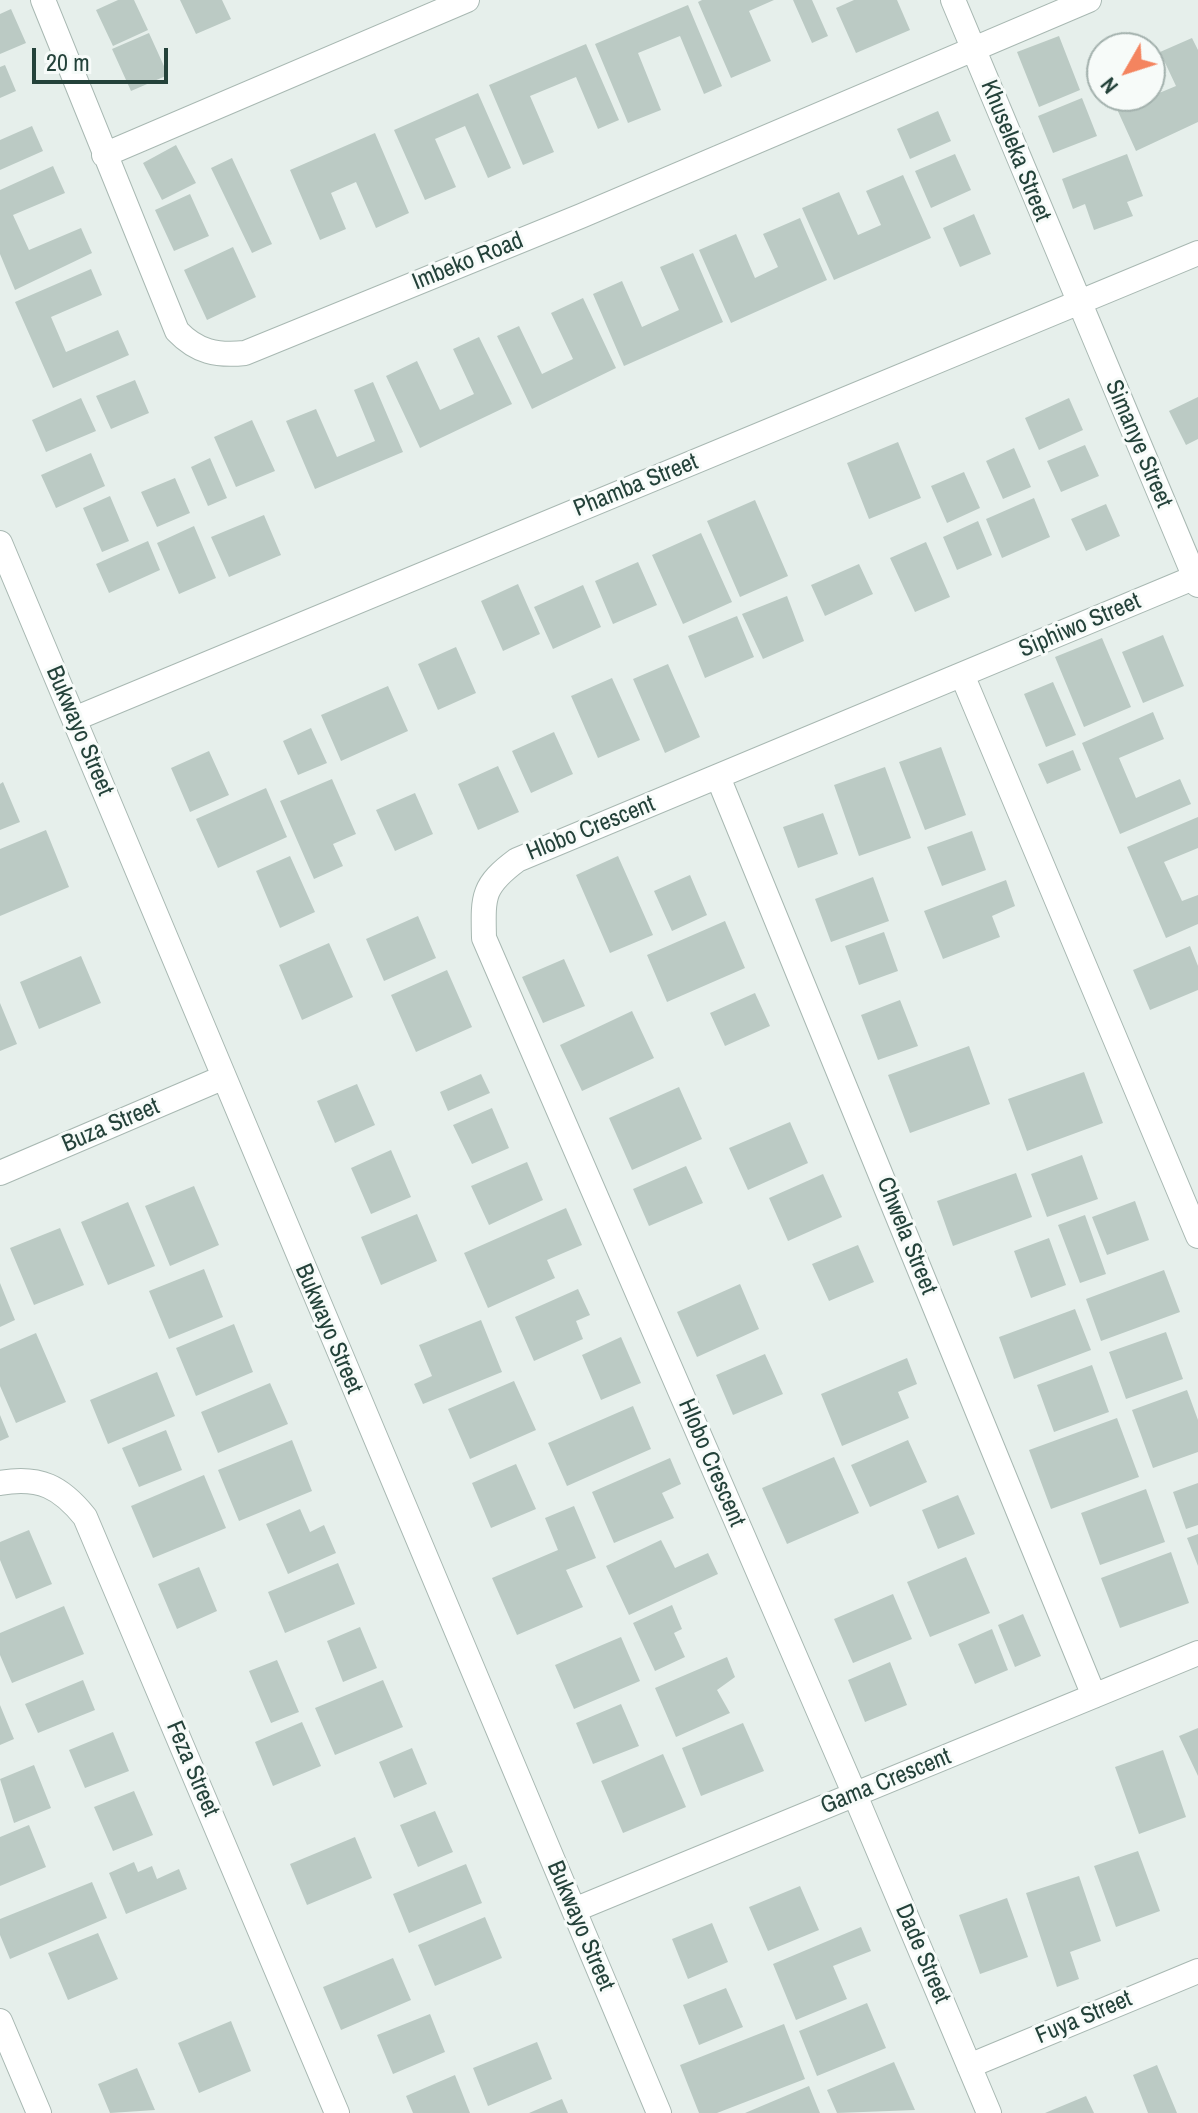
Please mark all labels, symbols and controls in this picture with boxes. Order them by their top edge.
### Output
scale bar [36,32,172,82]
north arrow [1086,32,1166,112]
text: 20 m [46,46,90,78]
text: N [1093,71,1125,100]
street label: Khuseleka Street [974,76,1056,226]
street label: Imbeko Road [408,227,528,297]
street label: Simanye Street [1098,376,1178,512]
street label: Phamba Street [570,448,702,524]
street label: Siphiwo Street [1015,588,1145,664]
street label: Bukwayo Street [39,662,119,800]
street label: Hlobo Crescent [523,790,659,868]
street label: Buza Street [58,1093,164,1159]
street label: Chwela Street [869,1173,943,1299]
street label: Bukwayo Street [288,1260,368,1398]
street label: Hlobo Crescent [671,1395,751,1531]
street label: Feza Street [159,1717,225,1821]
street label: Gama Crescent [817,1743,955,1821]
street label: Bukwayo Street [540,1857,620,1995]
street label: Dade Street [888,1900,956,2008]
street label: Fuya Street [1032,1985,1136,2051]

